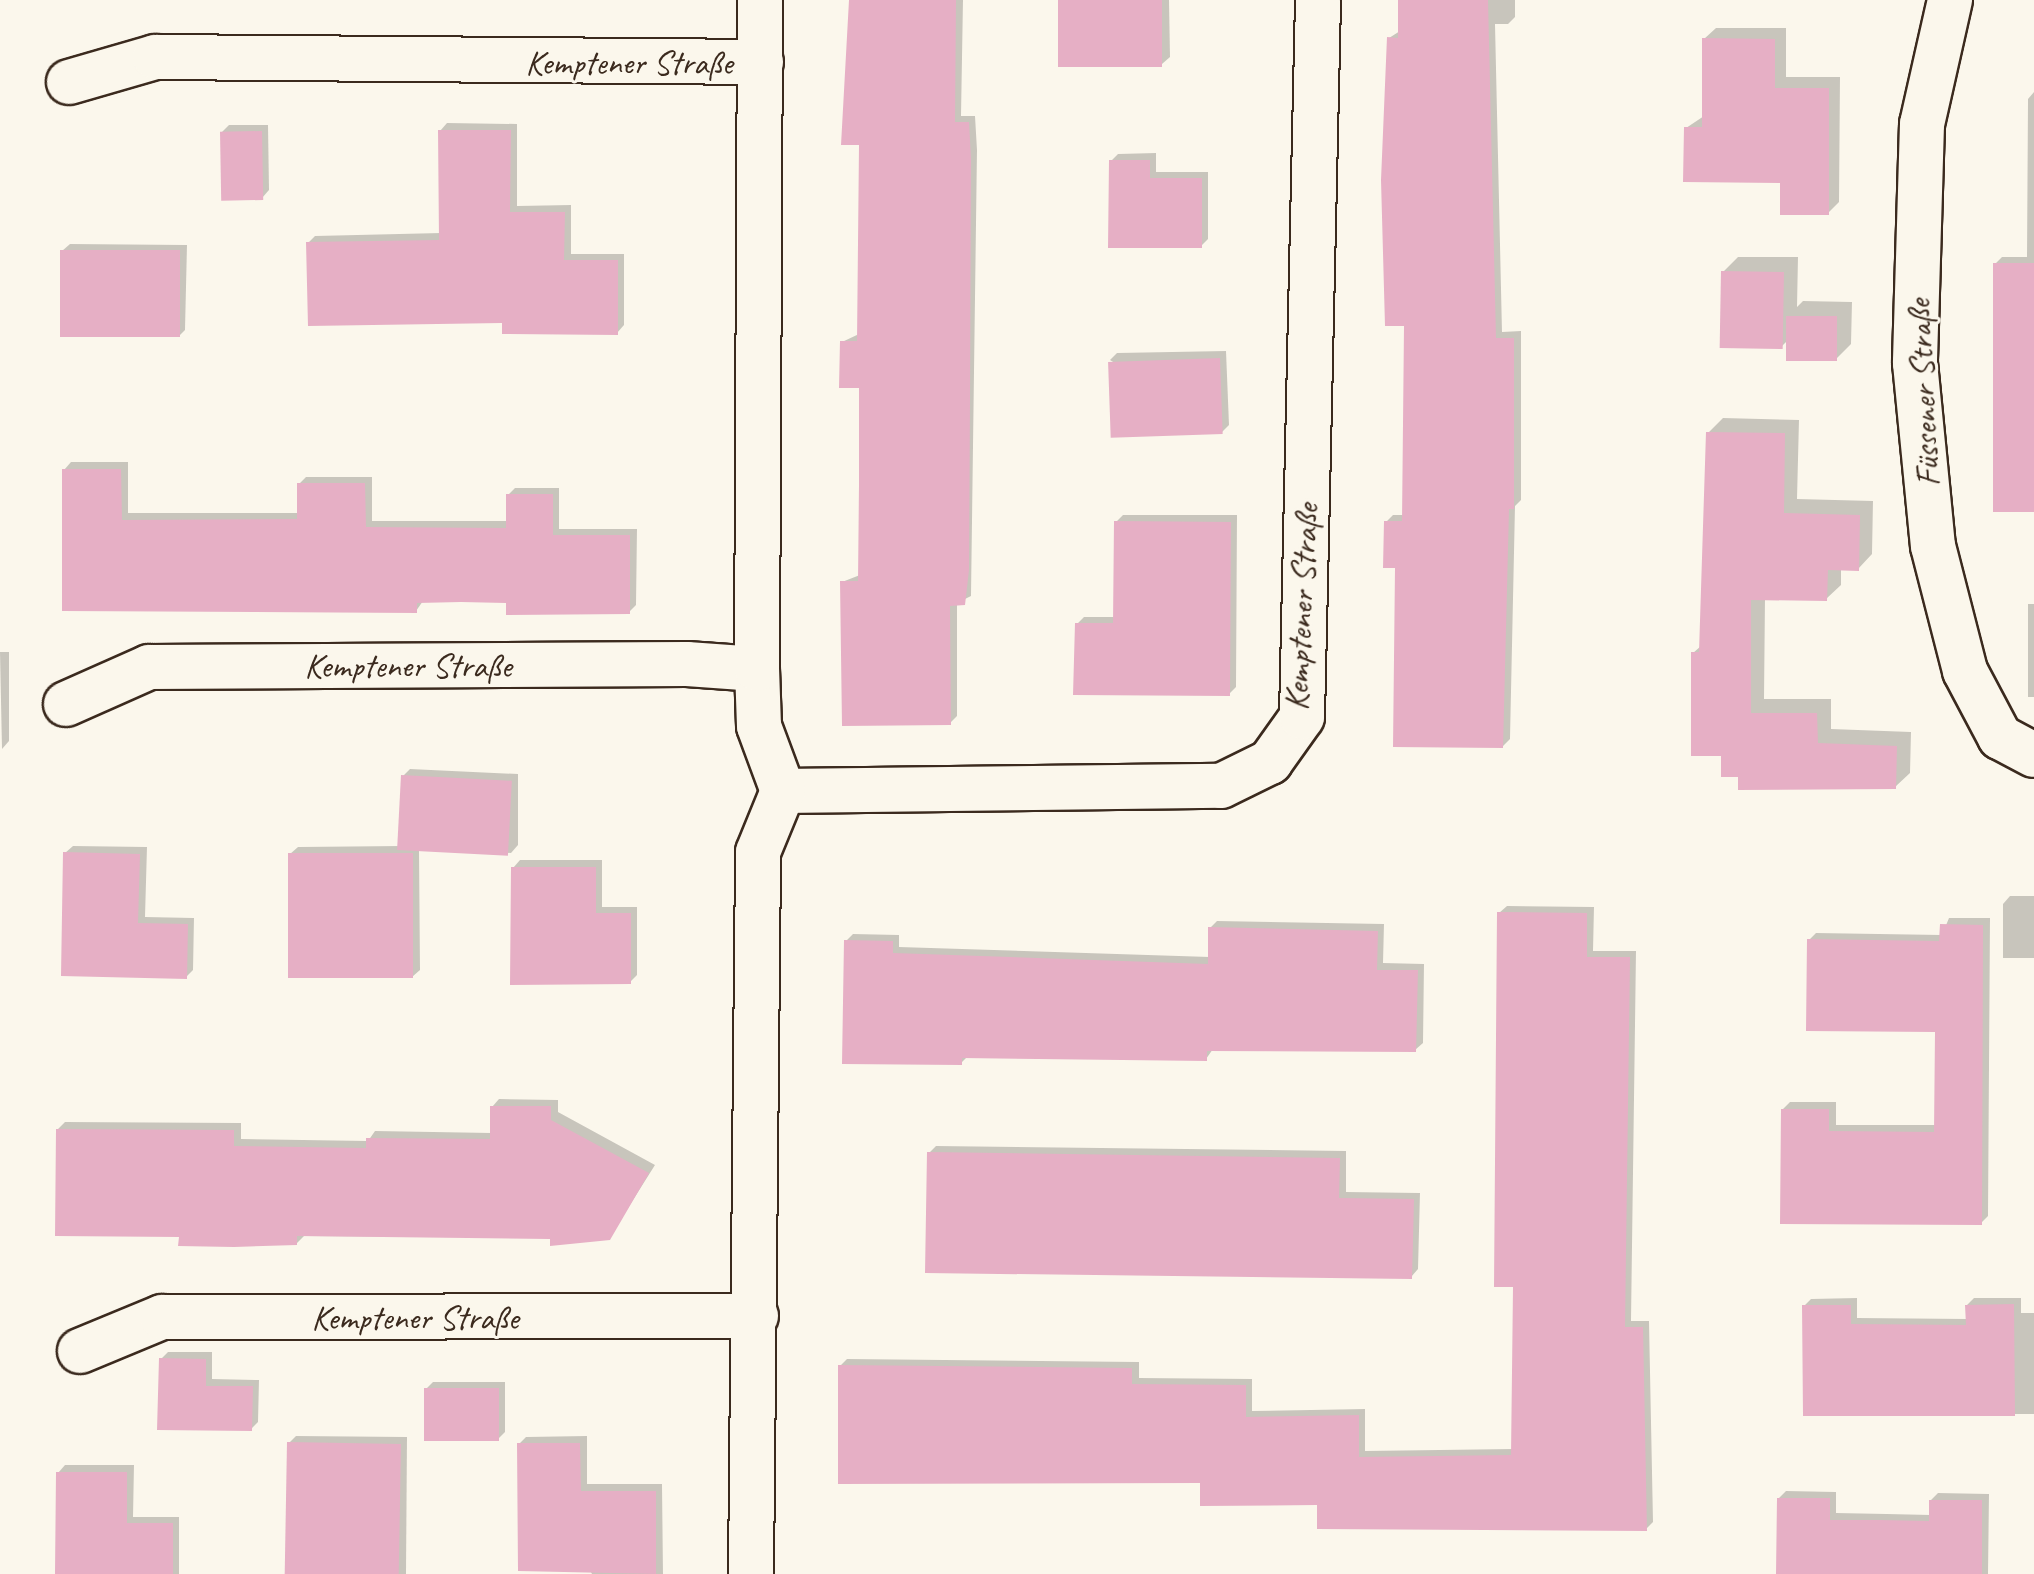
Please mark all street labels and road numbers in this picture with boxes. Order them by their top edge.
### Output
street label: Kemptener Straße [525,43,733,83]
street label: Füssener Straße [1898,297,1948,489]
street label: Kemptener Straße [1275,502,1327,712]
street label: Kemptener Straße [304,646,512,686]
street label: Kemptener Straße [311,1298,519,1338]

